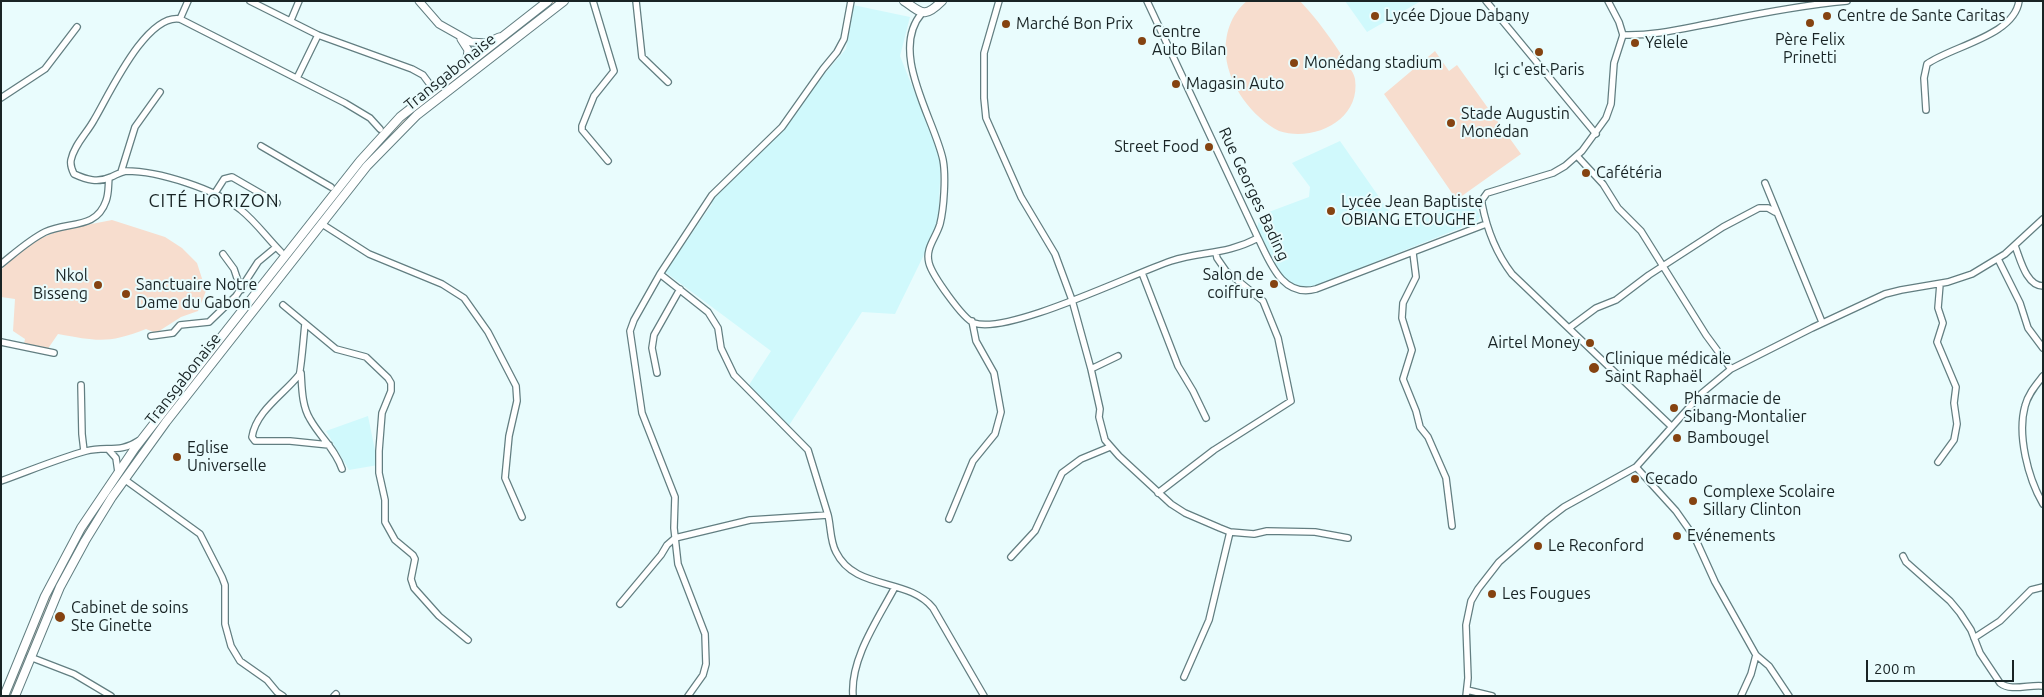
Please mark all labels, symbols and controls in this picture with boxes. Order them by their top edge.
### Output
place label: Lycée Djoue Dabany [1385,6,1529,26]
place label: Centre de Sante Caritas [1837,6,2005,26]
marker: Lycée Djoue Dabany [1369,10,1381,22]
marker: Centre de Sante Caritas [1821,10,1833,22]
place label: Marché Bon Prix [1016,14,1133,34]
marker: Père Felix Prinetti [1804,17,1816,29]
marker: Marché Bon Prix [1000,18,1012,30]
place label: Centre Auto Bilan [1152,22,1226,60]
street label: Transgabonaise [400,29,500,115]
place label: Père Felix Prinetti [1775,30,1845,68]
place label: Yelele [1645,33,1688,53]
marker: Centre Auto Bilan [1136,35,1148,47]
marker: Yelele [1629,37,1641,49]
marker: Içi c'est Paris [1533,46,1545,58]
place label: Monédang stadium [1304,53,1442,73]
marker: Monédang stadium [1288,57,1300,69]
place label: Içi c'est Paris [1494,60,1584,80]
place label: Magasin Auto [1186,74,1284,94]
marker: Magasin Auto [1170,78,1182,90]
place label: Stade Augustin Monédan [1461,104,1570,142]
marker: Stade Augustin Monédan [1445,117,1457,129]
street label: Rue Georges Bading [1215,124,1293,264]
place label: Street Food [1114,137,1199,157]
marker: Street Food [1203,141,1215,153]
place label: Cafétéria [1596,163,1662,183]
marker: Cafétéria [1580,167,1592,179]
district label: CITÉ HORIZON [147,190,281,212]
place label: Lycée Jean Baptiste OBIANG ETOUGHE [1341,192,1483,230]
marker: Lycée Jean Baptiste OBIANG ETOUGHE [1325,205,1337,217]
place label: Salon de coiffure [1203,265,1264,303]
place label: Nkol Bisseng [33,266,88,304]
place label: Sanctuaire Notre Dame du Gabon [136,275,257,313]
marker: Salon de coiffure [1268,278,1280,290]
marker: Nkol Bisseng [92,279,104,291]
marker: Sanctuaire Notre Dame du Gabon [120,288,132,300]
street label: Transgabonaise [141,329,225,429]
place label: Airtel Money [1488,333,1580,353]
marker: Airtel Money [1584,337,1596,349]
place label: Clinique médicale Saint Raphaël [1605,349,1731,387]
marker: Clinique médicale Saint Raphaël [1587,361,1601,375]
place label: Pharmacie de Sibang-Montalier [1684,389,1807,427]
marker: Pharmacie de Sibang-Montalier [1668,402,1680,414]
place label: Bambougel [1687,428,1769,448]
marker: Bambougel [1671,432,1683,444]
place label: Eglise Universelle [187,438,267,476]
marker: Eglise Universelle [171,451,183,463]
place label: Cecado [1645,469,1698,489]
marker: Cecado [1629,473,1641,485]
place label: Complexe Scolaire Sillary Clinton [1703,482,1835,520]
marker: Complexe Scolaire Sillary Clinton [1687,495,1699,507]
place label: Evénements [1687,526,1775,546]
marker: Evénements [1671,530,1683,542]
place label: Le Reconford [1548,536,1644,556]
marker: Le Reconford [1532,540,1544,552]
place label: Les Fougues [1502,584,1591,604]
marker: Les Fougues [1486,588,1498,600]
place label: Cabinet de soins Ste Ginette [71,598,188,636]
marker: Cabinet de soins Ste Ginette [53,610,67,624]
scale bar [1869,650,2016,682]
text: 200 m [1874,660,1916,677]

